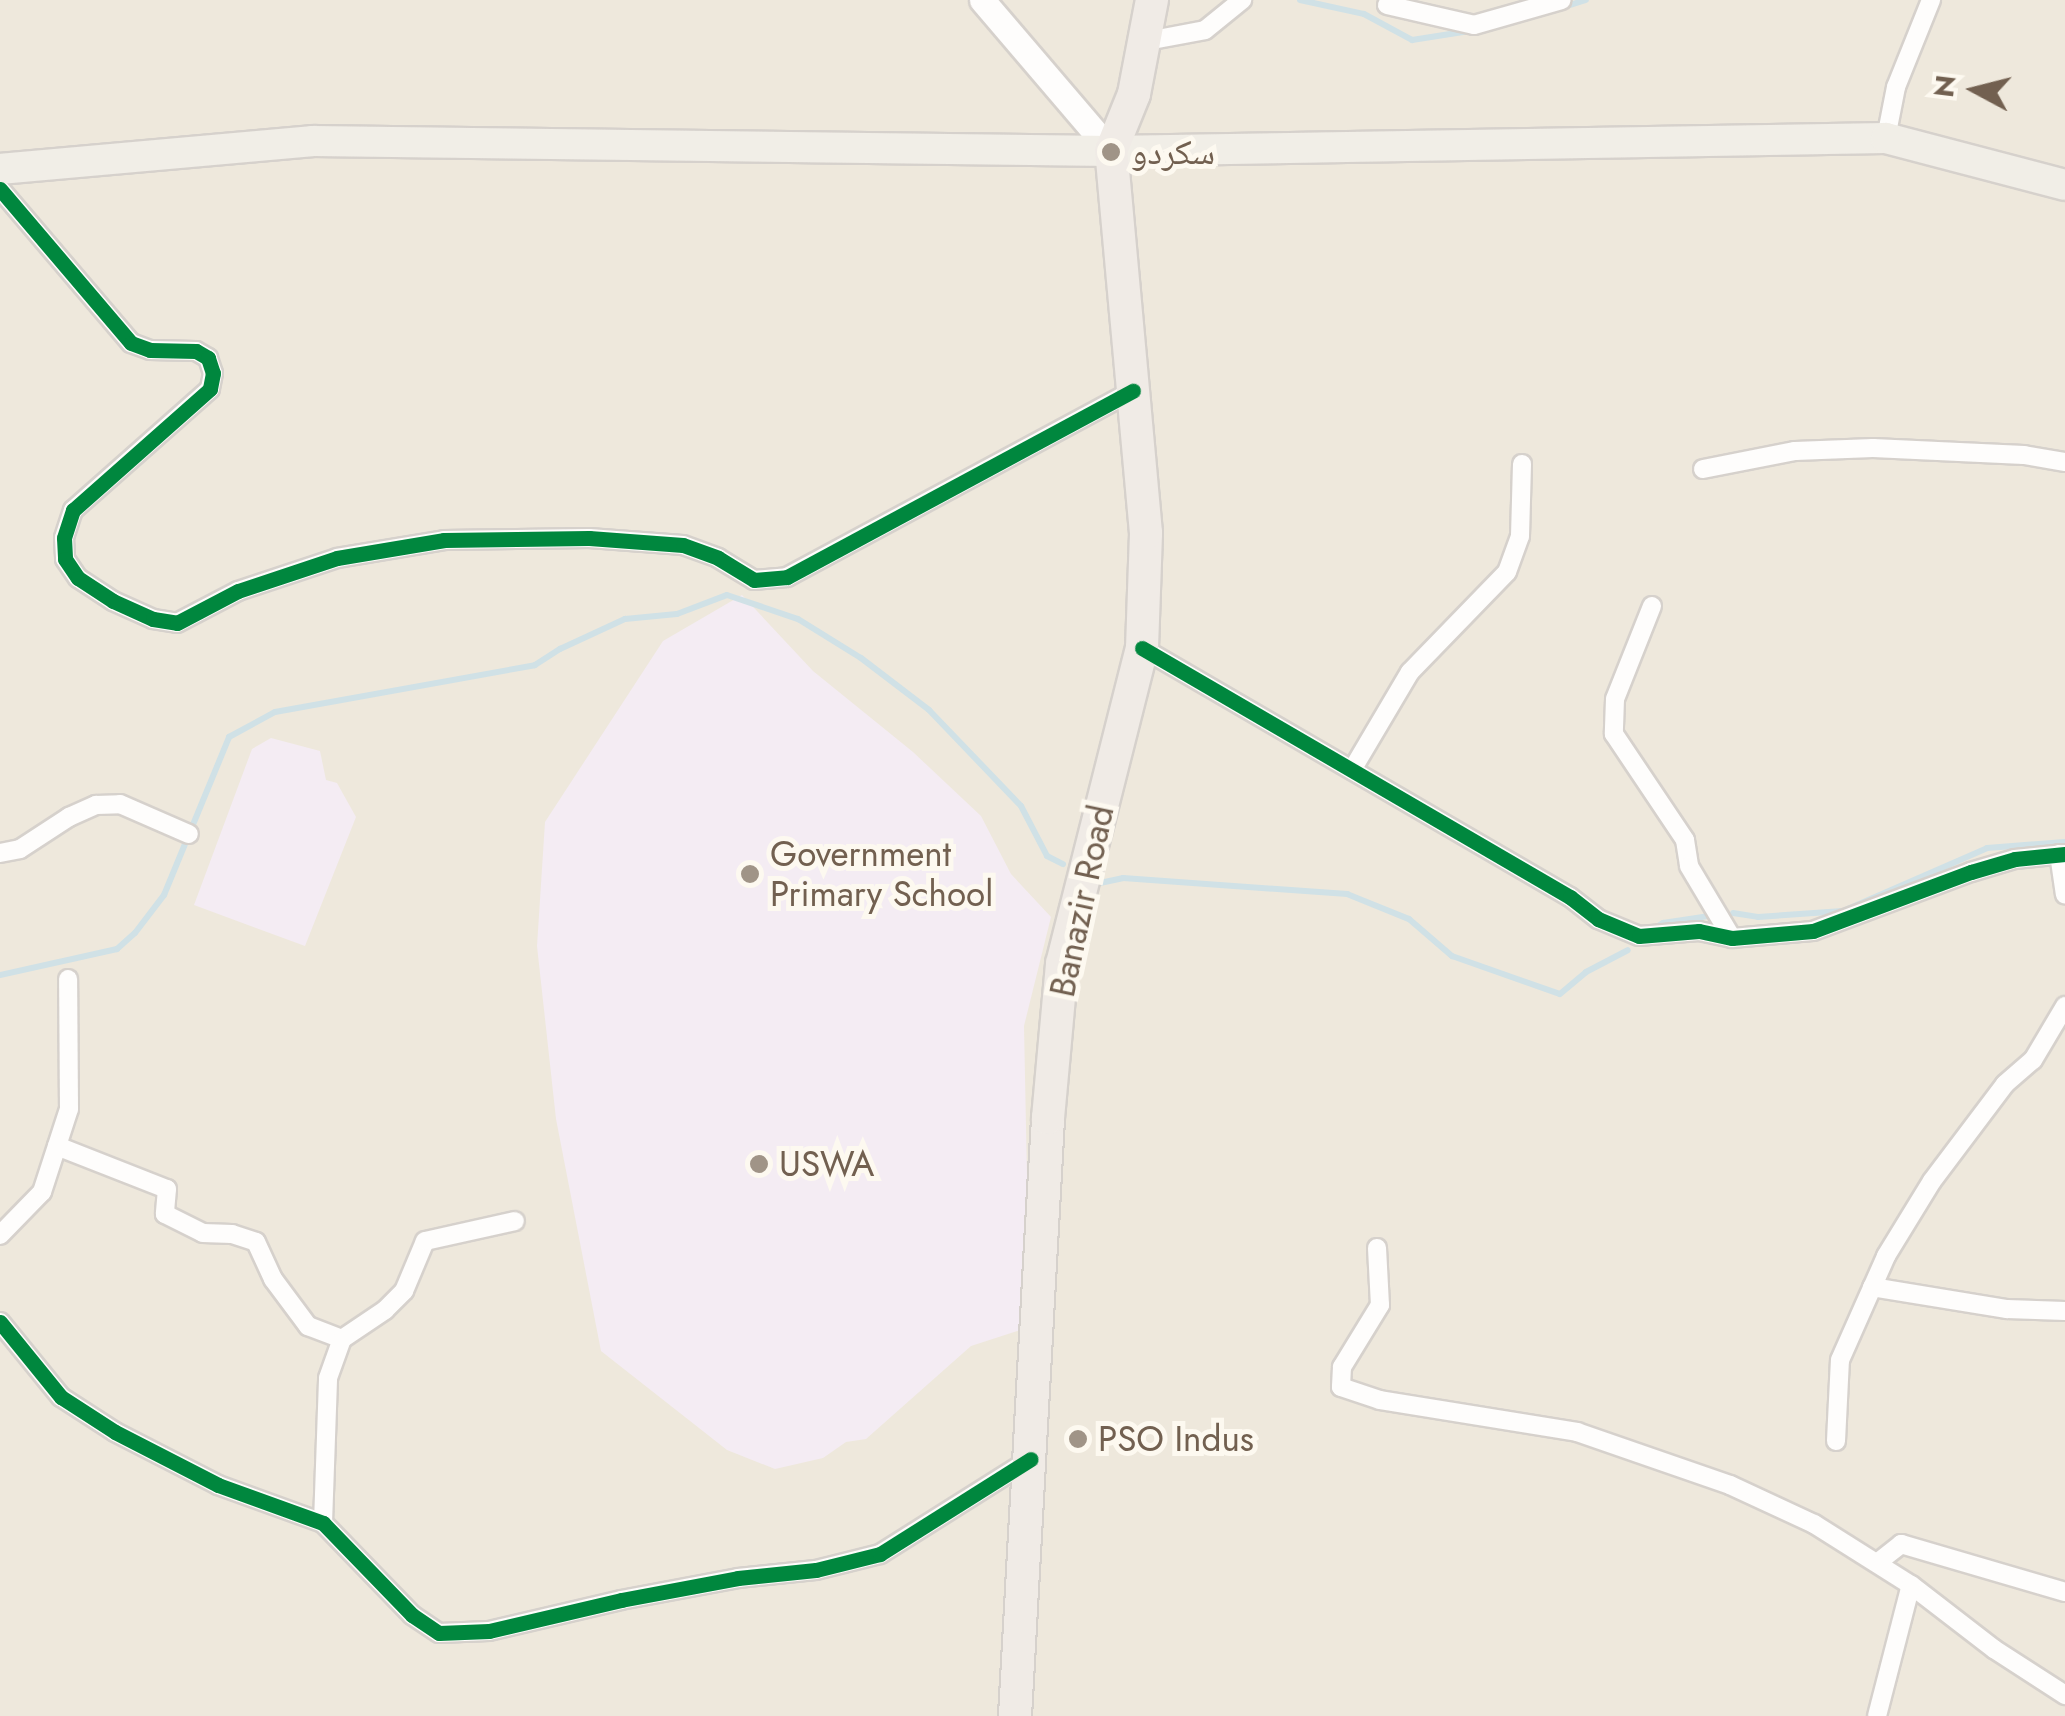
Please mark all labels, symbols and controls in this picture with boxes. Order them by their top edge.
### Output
north arrow [1925,40,2025,140]
text: N [1923,73,1966,100]
place label: سکردو [1131,131,1215,173]
marker: سکردو [1100,141,1122,163]
street label: Banazir Road [1041,801,1123,1001]
place label: Government Primary School [770,833,993,915]
marker: Government Primary School [739,863,761,885]
place label: USWA [779,1143,874,1185]
marker: USWA [748,1153,770,1175]
place label: PSO Indus [1098,1418,1254,1460]
marker: PSO Indus [1067,1428,1089,1450]

